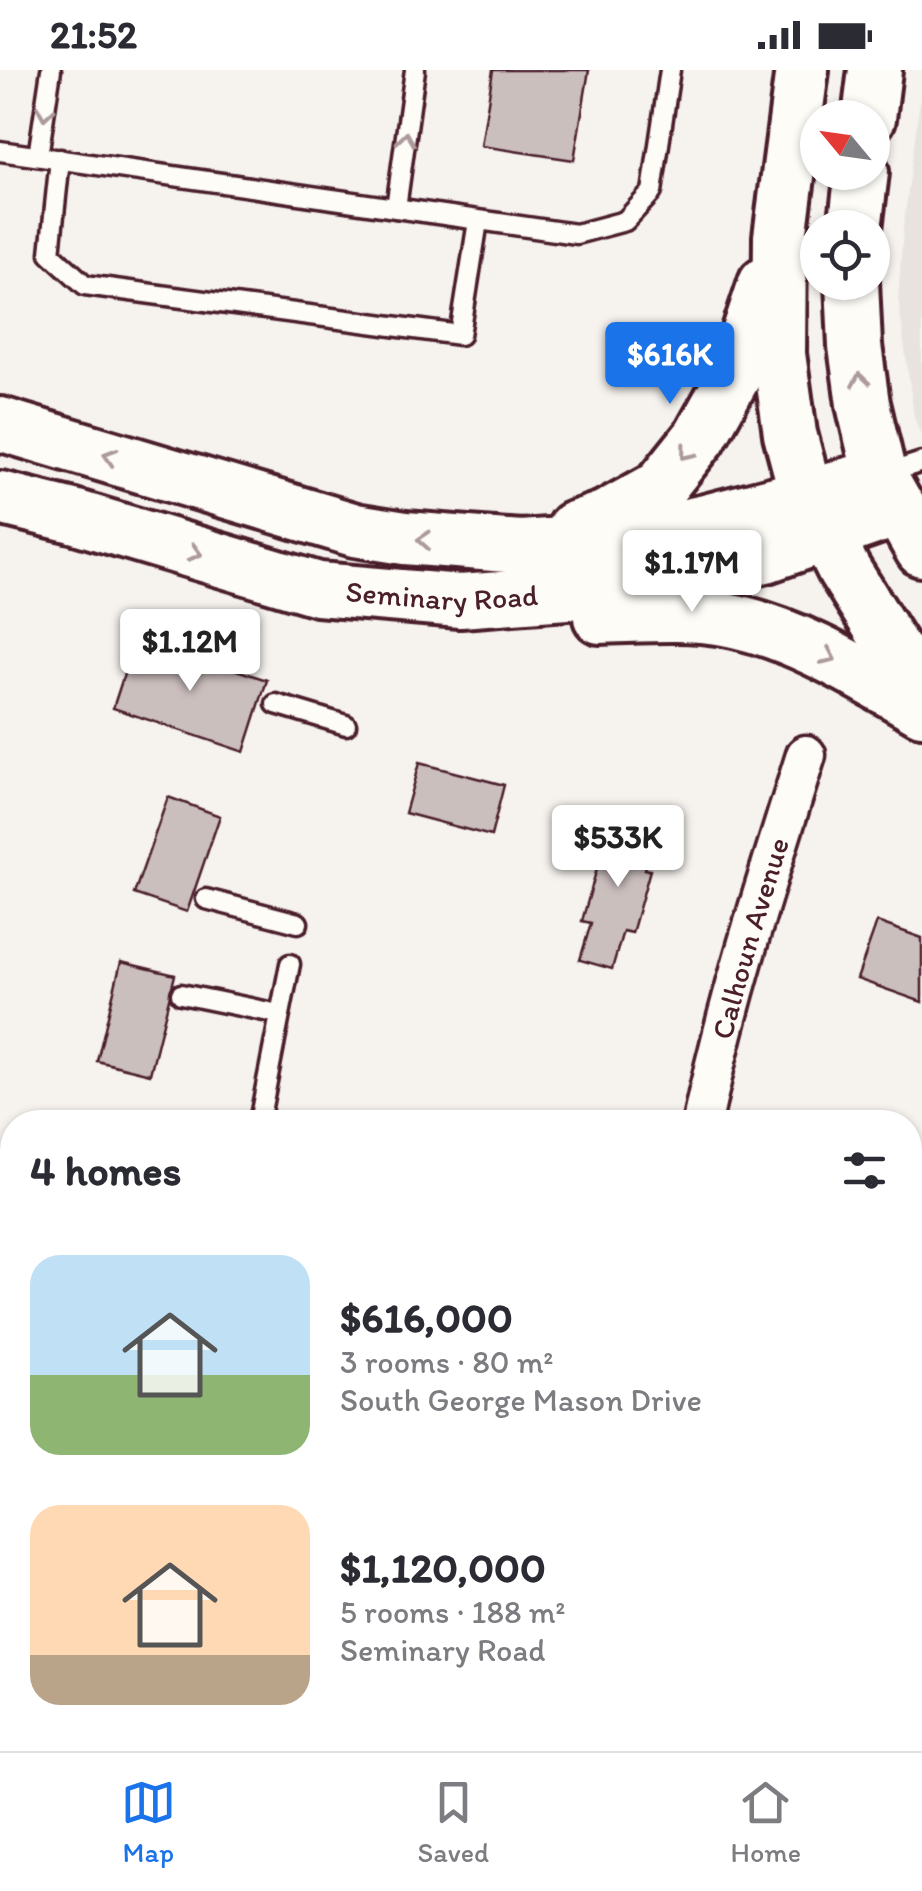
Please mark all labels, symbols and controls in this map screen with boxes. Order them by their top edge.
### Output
text: 21:52 [50,12,137,58]
north arrow [800,100,890,190]
map controls [800,100,890,300]
one-way arrow [35,105,56,121]
one-way arrow [395,131,416,147]
button: locate [800,210,890,300]
pin: $616K [600,322,740,407]
text: $616K [627,335,713,373]
one-way arrow [850,372,871,389]
one-way arrow [681,442,699,460]
one-way arrow [103,447,120,468]
one-way arrow [415,529,431,551]
pin: $1.17M [611,530,773,615]
one-way arrow [186,541,203,562]
text: $1.17M [645,543,739,581]
street label: Seminary Road [344,572,539,619]
pin: $1.12M [109,609,271,694]
text: $1.12M [142,622,238,660]
one-way arrow [819,645,837,665]
pin: $533K [548,805,688,890]
text: $533K [574,818,662,856]
street label: Calhoun Avenue [703,833,797,1043]
icon: filters [837,1143,892,1198]
text: 4 homes [30,1145,181,1196]
text: $616,000 [340,1292,513,1343]
icon: home [110,1295,230,1415]
text: 3 rooms · 80 m² [340,1343,554,1381]
text: South George Mason Drive [340,1381,702,1419]
text: $1,120,000 [340,1542,546,1593]
icon: home [110,1545,230,1665]
text: 5 rooms · 188 m² [340,1593,566,1631]
text: Seminary Road [340,1631,545,1669]
tab: Map [121,1775,176,1869]
tab: Saved [417,1775,489,1869]
tab: Home [731,1775,801,1869]

